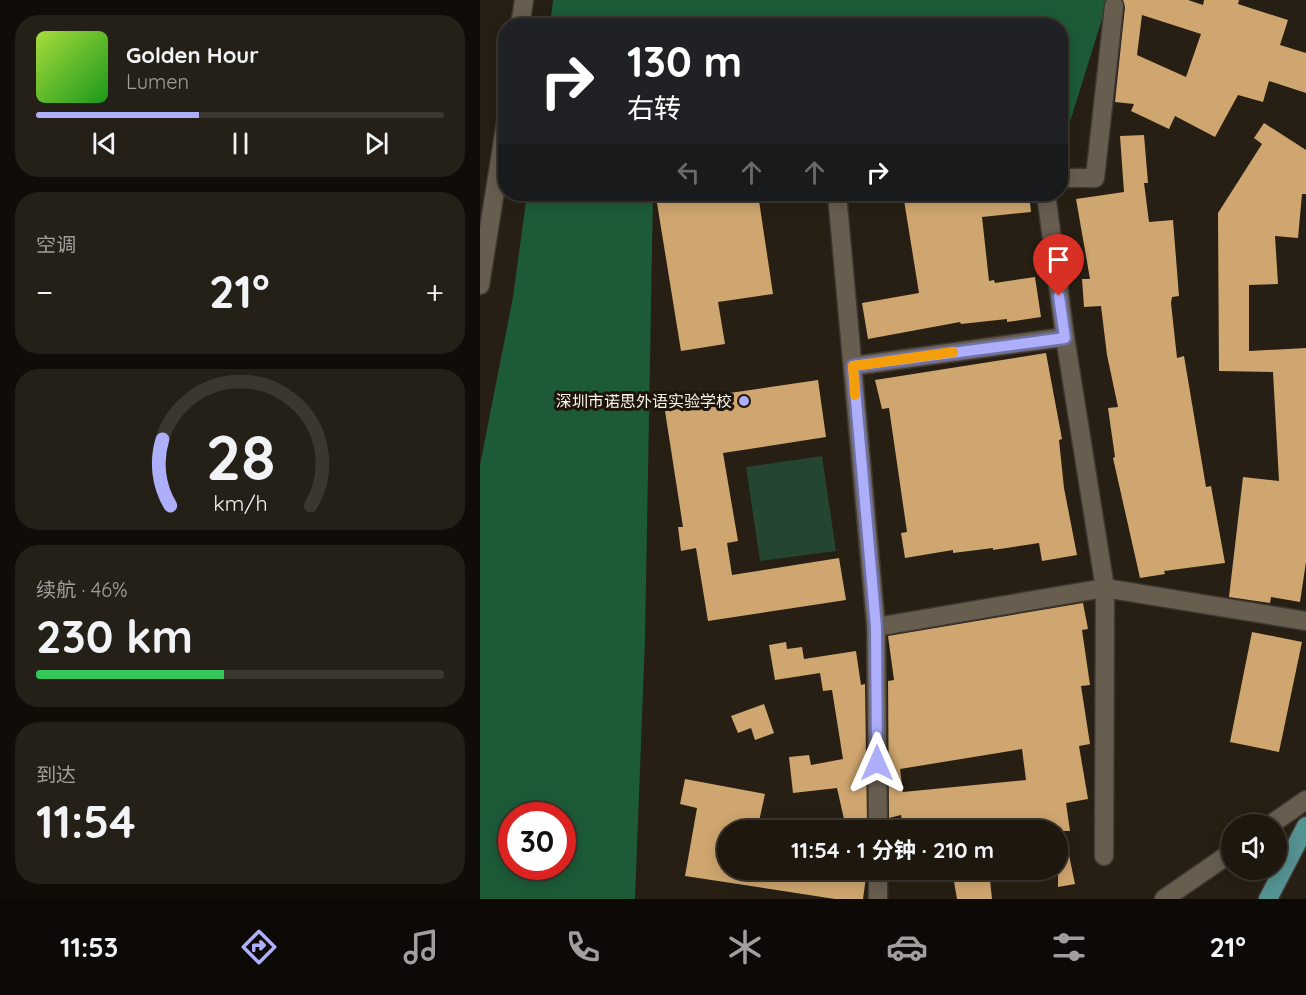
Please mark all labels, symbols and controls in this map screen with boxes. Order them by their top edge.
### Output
text: 130 m [627,35,742,88]
text: Golden Hour [126,41,259,69]
icon: right [528,42,606,120]
text: Lumen [126,69,189,94]
text: 右转 [627,91,681,125]
icon: previous [88,127,121,160]
icon: pause [224,127,257,160]
icon: next [360,127,393,160]
icon: left [672,156,705,189]
icon: ahead [735,156,768,189]
icon: ahead [798,156,831,189]
icon: right [861,156,894,189]
text: 空调 [36,232,76,257]
pin [1033,234,1084,296]
icon: arrive [1042,243,1075,276]
text: 21° [209,263,270,319]
text: − [36,271,53,312]
text: + [425,271,444,312]
place label: 深圳市诺思外语实验学校 [556,391,732,411]
marker: 深圳市诺思外语实验学校 [737,394,751,408]
text: 28 [205,419,275,497]
text: km/h [213,491,267,517]
text: 续航 · 46% [36,577,128,602]
text: 230 km [36,608,193,664]
position arrow [845,731,909,795]
text: 到达 [36,762,76,787]
text: 11:54 [36,793,136,849]
speed limit sign: 30 [498,802,576,880]
map controls [1221,814,1287,880]
button: sound [1221,814,1287,880]
text: 11:54 · 1 分钟 · 210 m [791,836,994,864]
icon: directions [238,926,280,968]
icon: music [400,926,442,968]
icon: phone [562,926,604,968]
icon: climate [724,926,766,968]
icon: car [886,926,928,968]
icon: filters [1048,926,1090,968]
text: 11:53 [60,930,118,964]
text: 21° [1210,930,1246,964]

